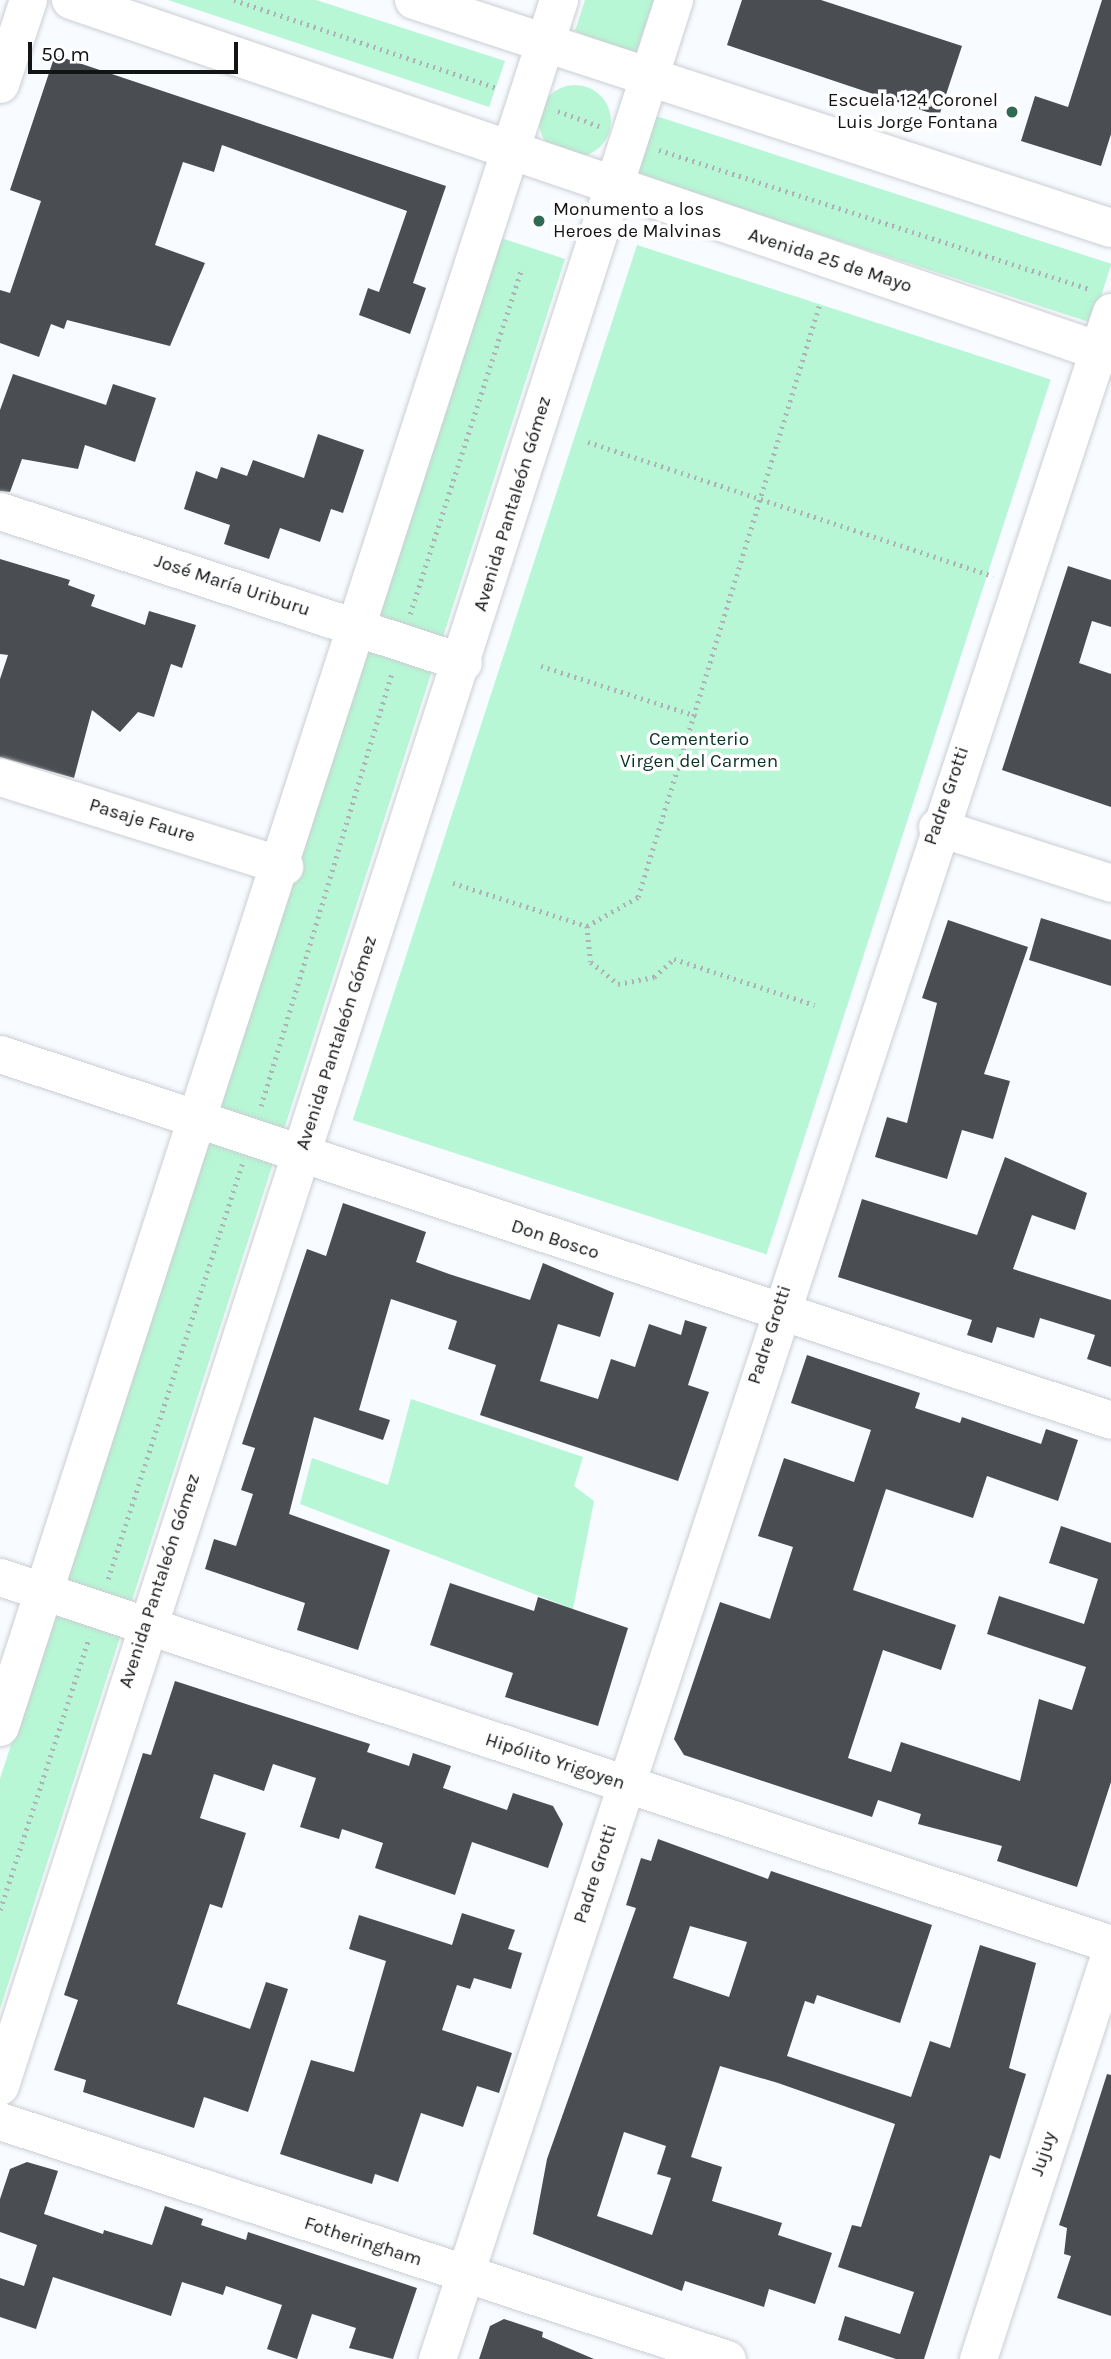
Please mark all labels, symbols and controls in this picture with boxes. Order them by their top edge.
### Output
scale bar [32,28,242,72]
text: 50 m [41,42,90,66]
place label: Escuela 124 Coronel Luis Jorge Fontana [828,90,998,134]
marker: Escuela 124 Coronel Luis Jorge Fontana [1004,104,1020,120]
place label: Monumento a los Heroes de Malvinas [553,199,721,243]
marker: Monumento a los Heroes de Malvinas [531,213,547,229]
street label: Avenida 25 de Mayo [745,224,915,298]
street label: Avenida Pantaleón Gómez [469,394,557,614]
street label: José María Uriburu [151,550,313,622]
park label: Cementerio Virgen del Carmen [620,729,778,773]
street label: Padre Grotti [919,744,975,848]
street label: Pasaje Faure [86,794,198,848]
street label: Avenida Pantaleón Gómez [292,933,382,1153]
street label: Don Bosco [508,1215,602,1265]
street label: Padre Grotti [743,1283,797,1387]
street label: Avenida Pantaleón Gómez [115,1471,205,1691]
street label: Hipólito Yrigoyen [482,1729,628,1795]
street label: Padre Grotti [569,1822,623,1926]
street label: Jujuy [1026,2129,1062,2179]
street label: Fotheringham [301,2212,425,2272]

